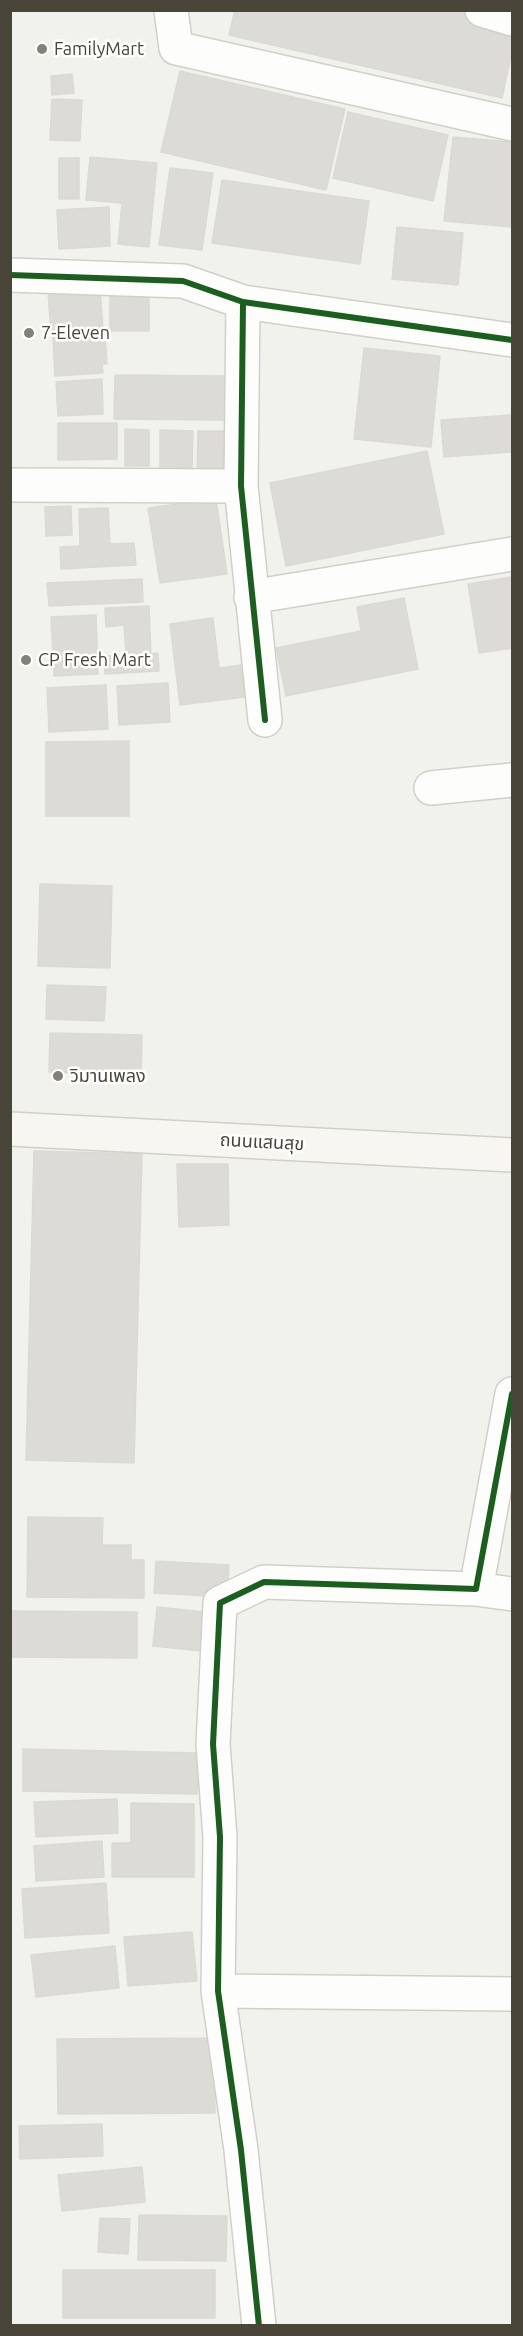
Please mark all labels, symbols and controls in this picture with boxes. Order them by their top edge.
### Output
place label: FamilyMart [54,38,144,60]
marker: FamilyMart [35,42,49,56]
place label: 7-Eleven [41,322,110,344]
marker: 7-Eleven [22,326,36,340]
place label: CP Fresh Mart [38,649,151,671]
marker: CP Fresh Mart [19,653,33,667]
place label: วิมานเพลง [70,1065,146,1087]
marker: วิมานเพลง [51,1069,65,1083]
street label: ถนนแสนสุข [219,1129,305,1155]

